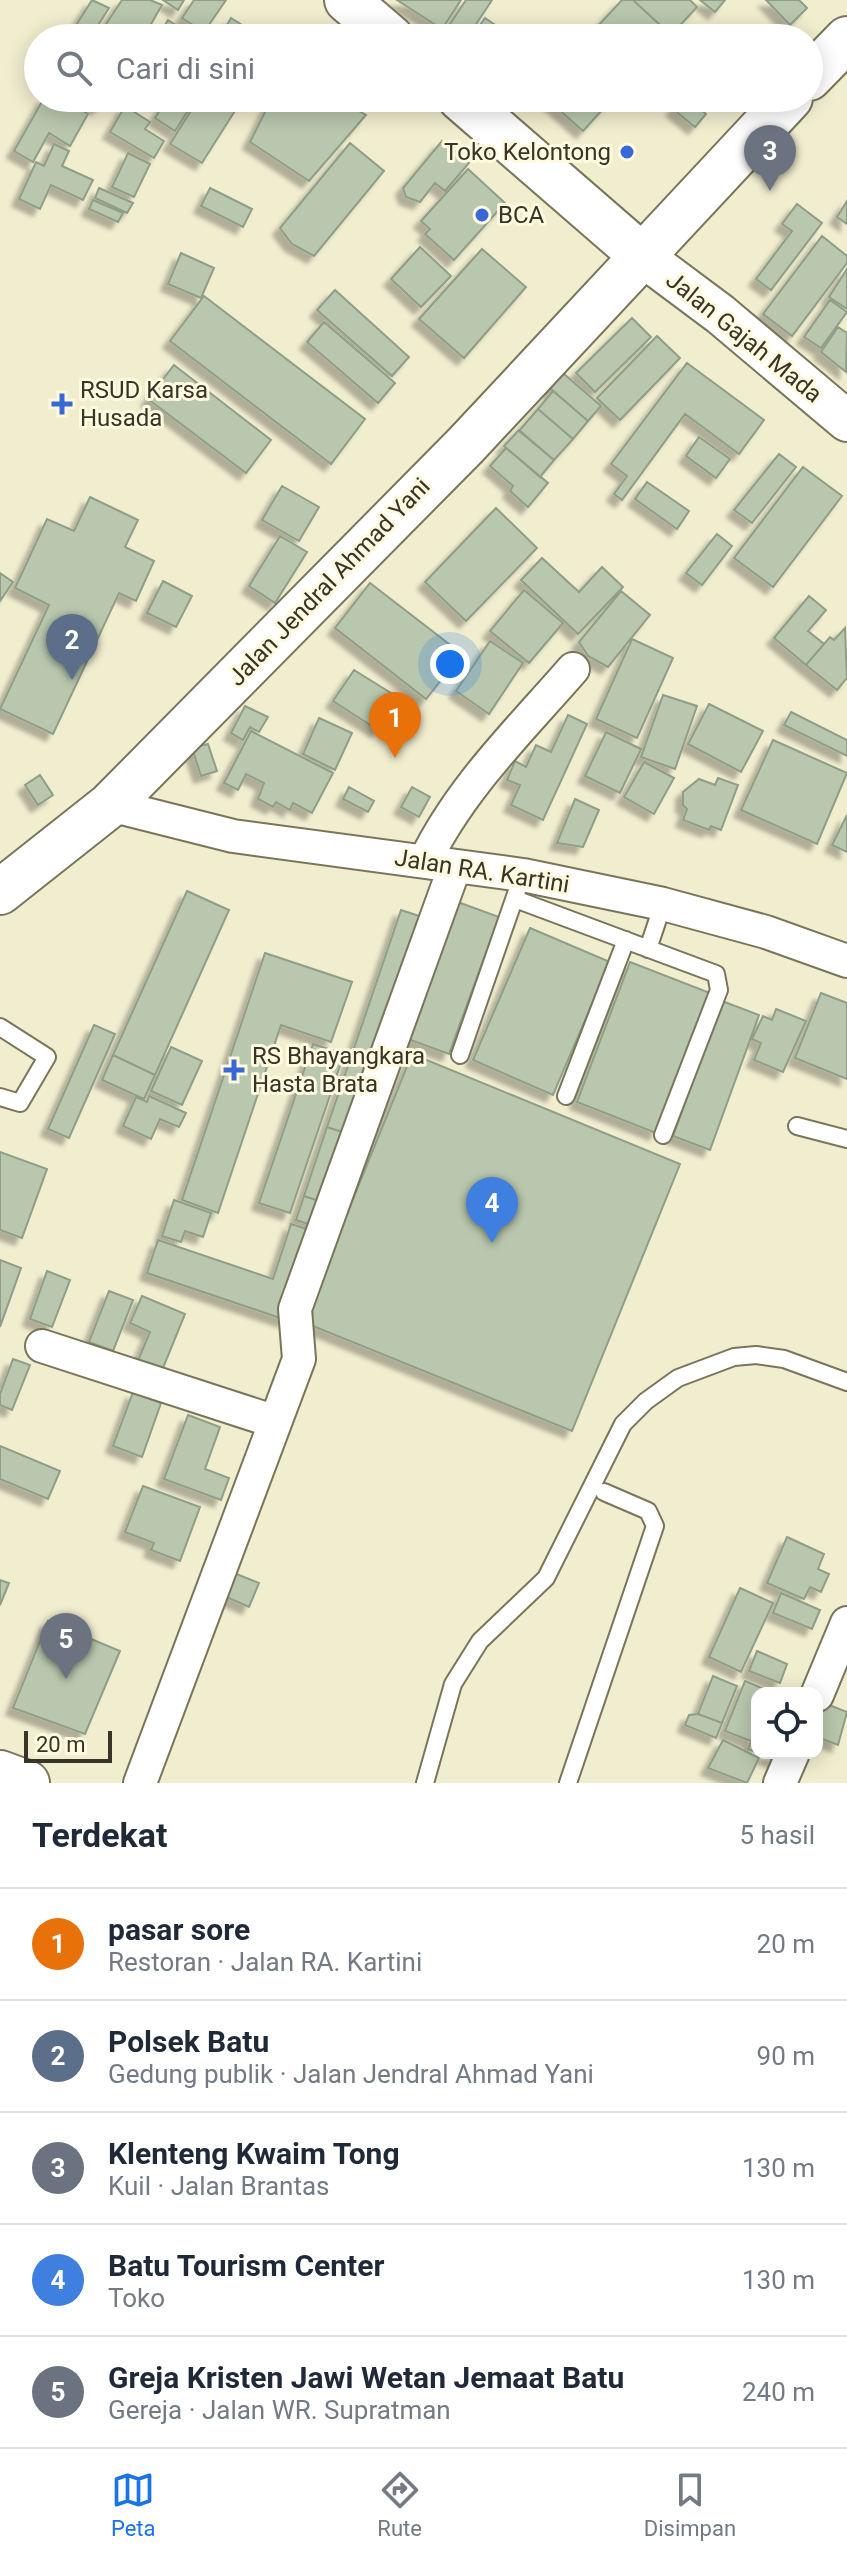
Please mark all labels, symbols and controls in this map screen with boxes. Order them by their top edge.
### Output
search box [24,24,823,112]
icon: search [52,46,96,90]
text: Cari di sini [116,51,255,86]
pin: 3 [744,125,796,191]
place label: Toko Kelontong [444,138,611,166]
marker: Toko Kelontong [618,143,636,161]
place label: BCA [498,201,545,229]
marker: BCA [473,206,491,224]
street label: Jalan Gajah Mada [660,266,828,408]
place label: RSUD Karsa Husada [80,376,208,432]
marker: RSUD Karsa Husada [51,393,73,415]
street label: Jalan Jendral Ahmad Yani [222,472,436,692]
pin: 2 [46,614,98,680]
your location [430,644,470,684]
pin: 1 [369,692,421,758]
street label: Jalan RA. Kartini [393,843,571,899]
place label: RS Bhayangkara Hasta Brata [252,1042,425,1098]
marker: RS Bhayangkara Hasta Brata [223,1059,245,1081]
pin: 4 [466,1177,518,1243]
pin: 5 [40,1613,92,1679]
map controls [751,1687,823,1759]
button: locate [751,1687,823,1759]
scale bar [24,1727,112,1763]
text: 20 m [36,1732,85,1757]
text: Terdekat [32,1815,167,1855]
text: 5 hasil [739,1820,815,1850]
text: pasar sore [108,1912,250,1947]
text: 1 [51,1929,65,1959]
text: 20 m [757,1929,815,1959]
text: Restoran · Jalan RA. Kartini [108,1947,422,1977]
text: Polsek Batu [108,2024,269,2059]
text: 2 [51,2041,65,2071]
text: 90 m [757,2041,815,2071]
text: Gedung publik · Jalan Jendral Ahmad Yani [108,2059,594,2089]
text: Klenteng Kwaim Tong [108,2136,400,2171]
text: 3 [51,2153,65,2183]
text: 130 m [742,2153,815,2183]
text: Kuil · Jalan Brantas [108,2171,330,2201]
text: Batu Tourism Center [108,2248,384,2283]
text: 4 [51,2265,65,2295]
text: 130 m [742,2265,815,2295]
text: Toko [108,2283,165,2313]
text: Greja Kristen Jawi Wetan Jemaat Batu [108,2360,624,2395]
text: 5 [51,2377,65,2407]
text: 240 m [742,2377,815,2407]
text: Gereja · Jalan WR. Supratman [108,2395,451,2425]
tab: Peta [111,2468,156,2541]
tab: Rute [377,2468,422,2541]
tab: Disimpan [644,2468,736,2541]

